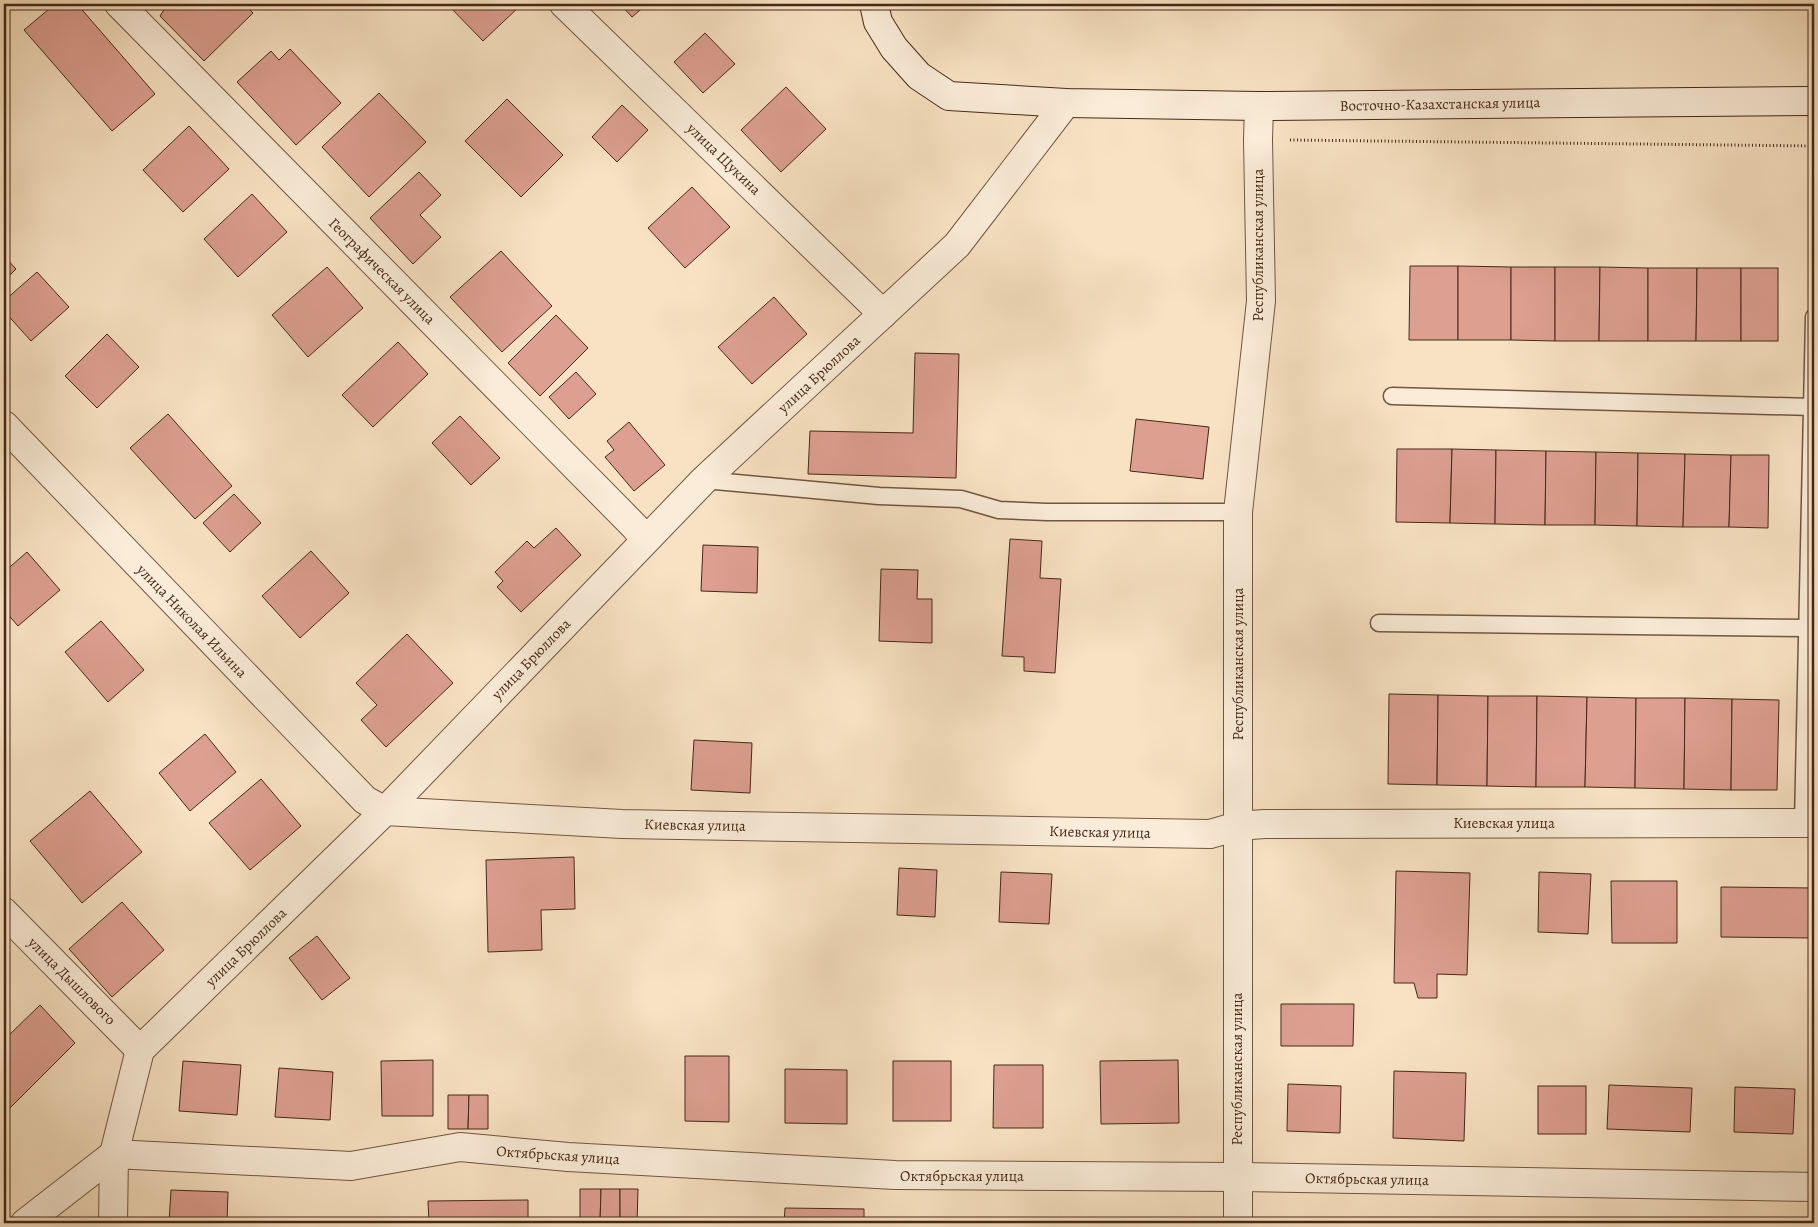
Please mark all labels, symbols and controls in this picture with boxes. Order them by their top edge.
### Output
street label: Восточно-Казахстанская улица [1339,92,1541,116]
street label: улица Щукина [682,118,765,200]
street label: Республиканская улица [1248,168,1268,321]
street label: Географическая улица [324,213,440,329]
street label: улица Брюллова [773,331,865,418]
street label: улица Николая Ильина [132,559,252,682]
street label: Республиканская улица [1228,587,1248,740]
street label: улица Брюллова [486,614,575,705]
street label: Киевская улица [1453,813,1555,833]
street label: Киевская улица [644,814,746,836]
street label: Киевская улица [1049,821,1151,843]
street label: улица Брюллова [200,903,291,992]
street label: улица Дышлового [23,932,120,1029]
street label: Республиканская улица [1227,992,1247,1145]
street label: Октябрьская улица [496,1141,621,1169]
street label: Октябрьская улица [900,1166,1024,1186]
street label: Октябрьская улица [1305,1168,1429,1190]

